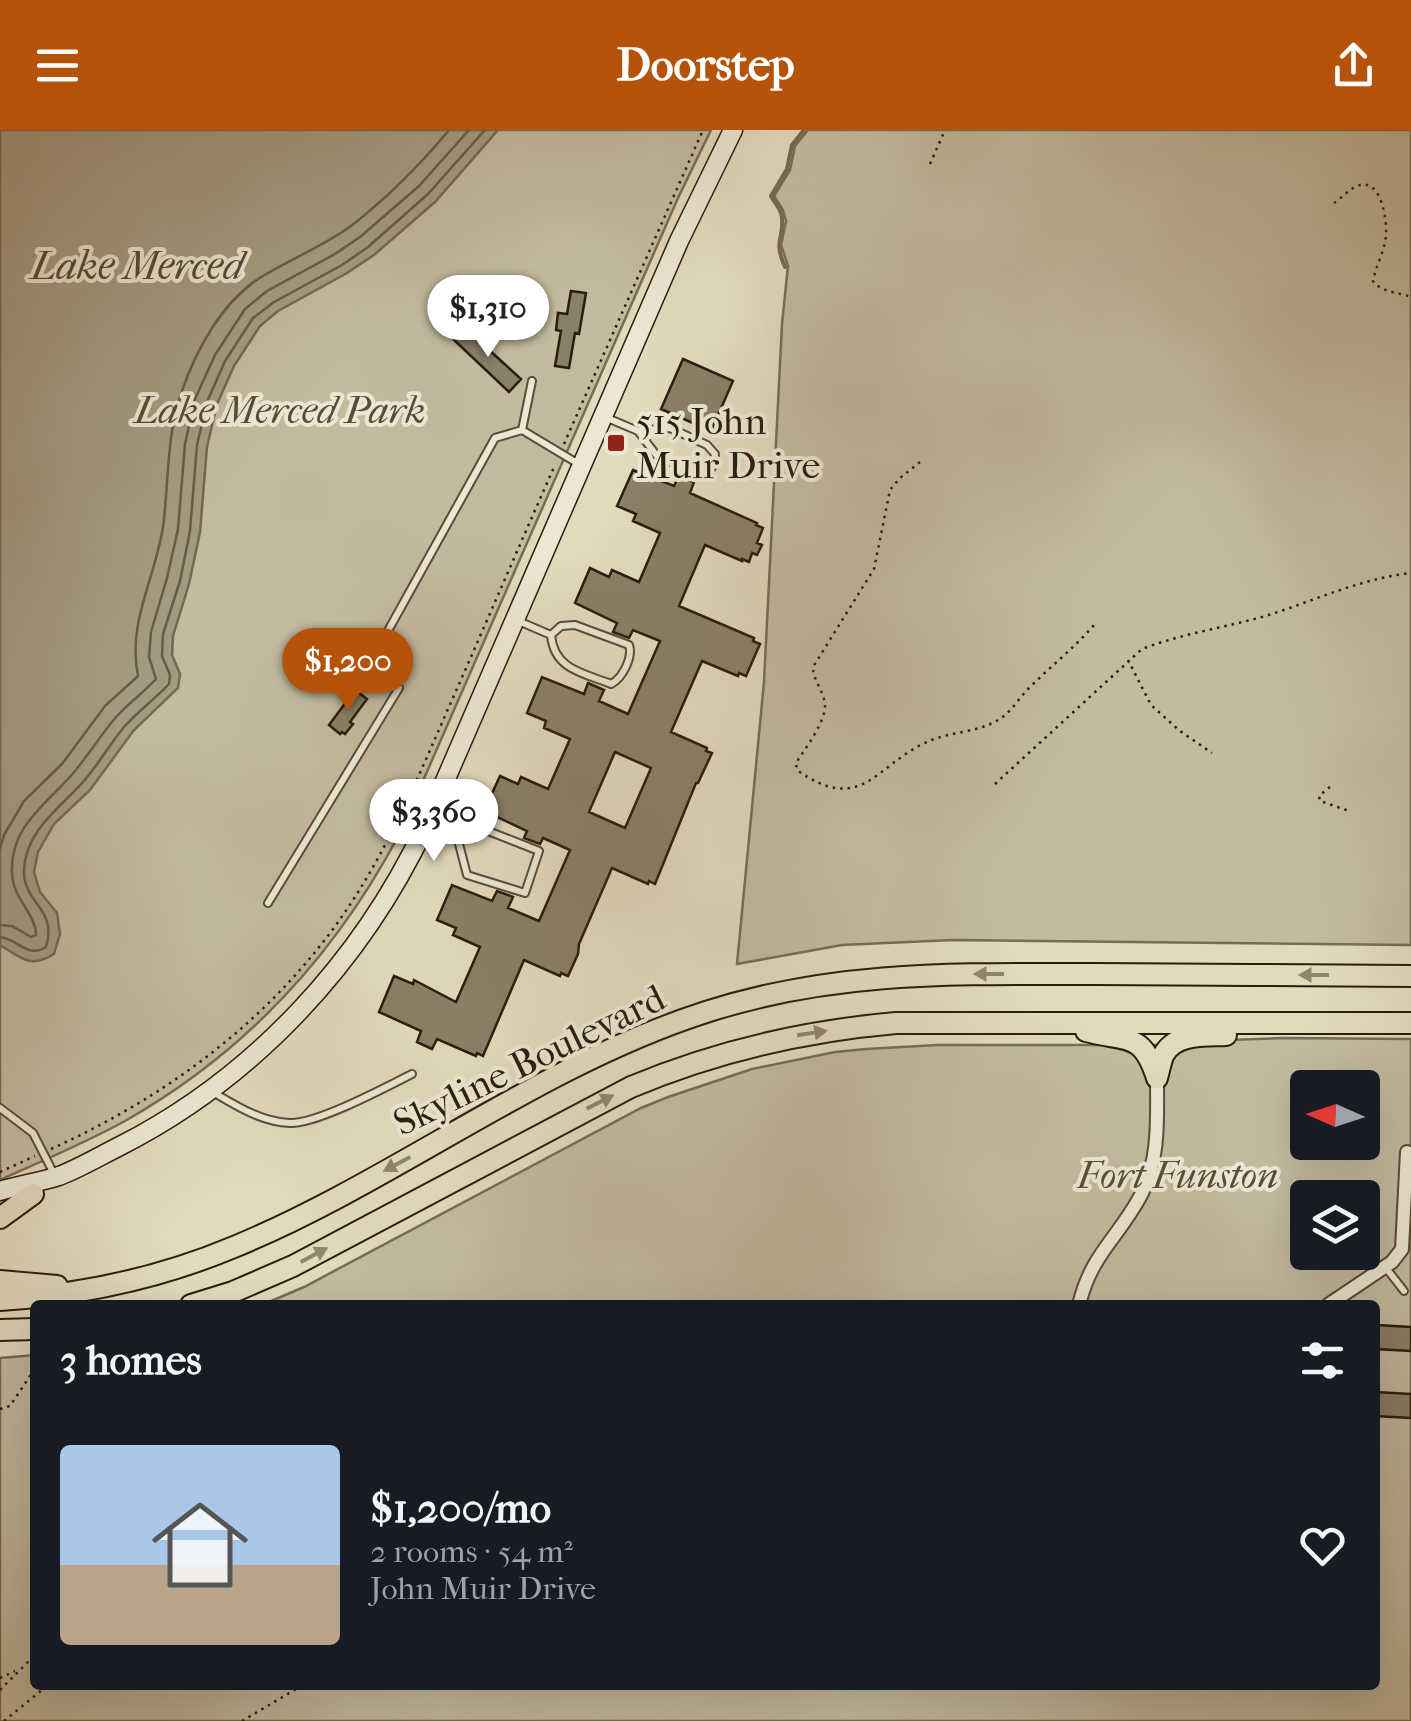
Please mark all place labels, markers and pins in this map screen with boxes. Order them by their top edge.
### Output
pin: $1,310 [407,275,569,360]
place label: 515 John Muir Drive [636,399,820,488]
marker: 515 John Muir Drive [605,432,627,454]
pin: $1,200 [267,628,429,713]
pin: $3,360 [353,779,515,864]

